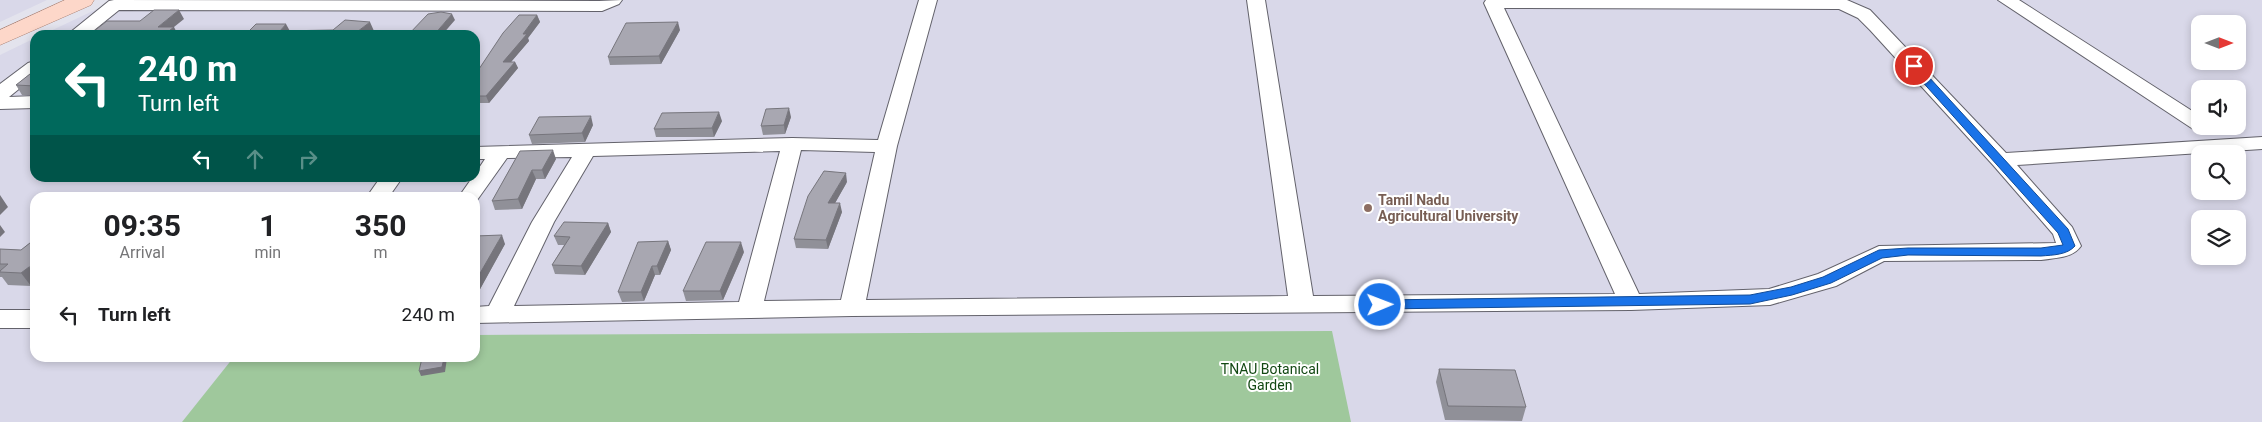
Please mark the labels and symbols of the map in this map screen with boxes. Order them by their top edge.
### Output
north arrow [2191,15,2246,70]
pin [1893,45,1935,87]
place label: Tamil Nadu Agricultural University [1378,192,1519,224]
marker: Tamil Nadu Agricultural University [1362,202,1374,214]
position arrow [1353,278,1405,330]
park label: TNAU Botanical Garden [1221,361,1319,393]

